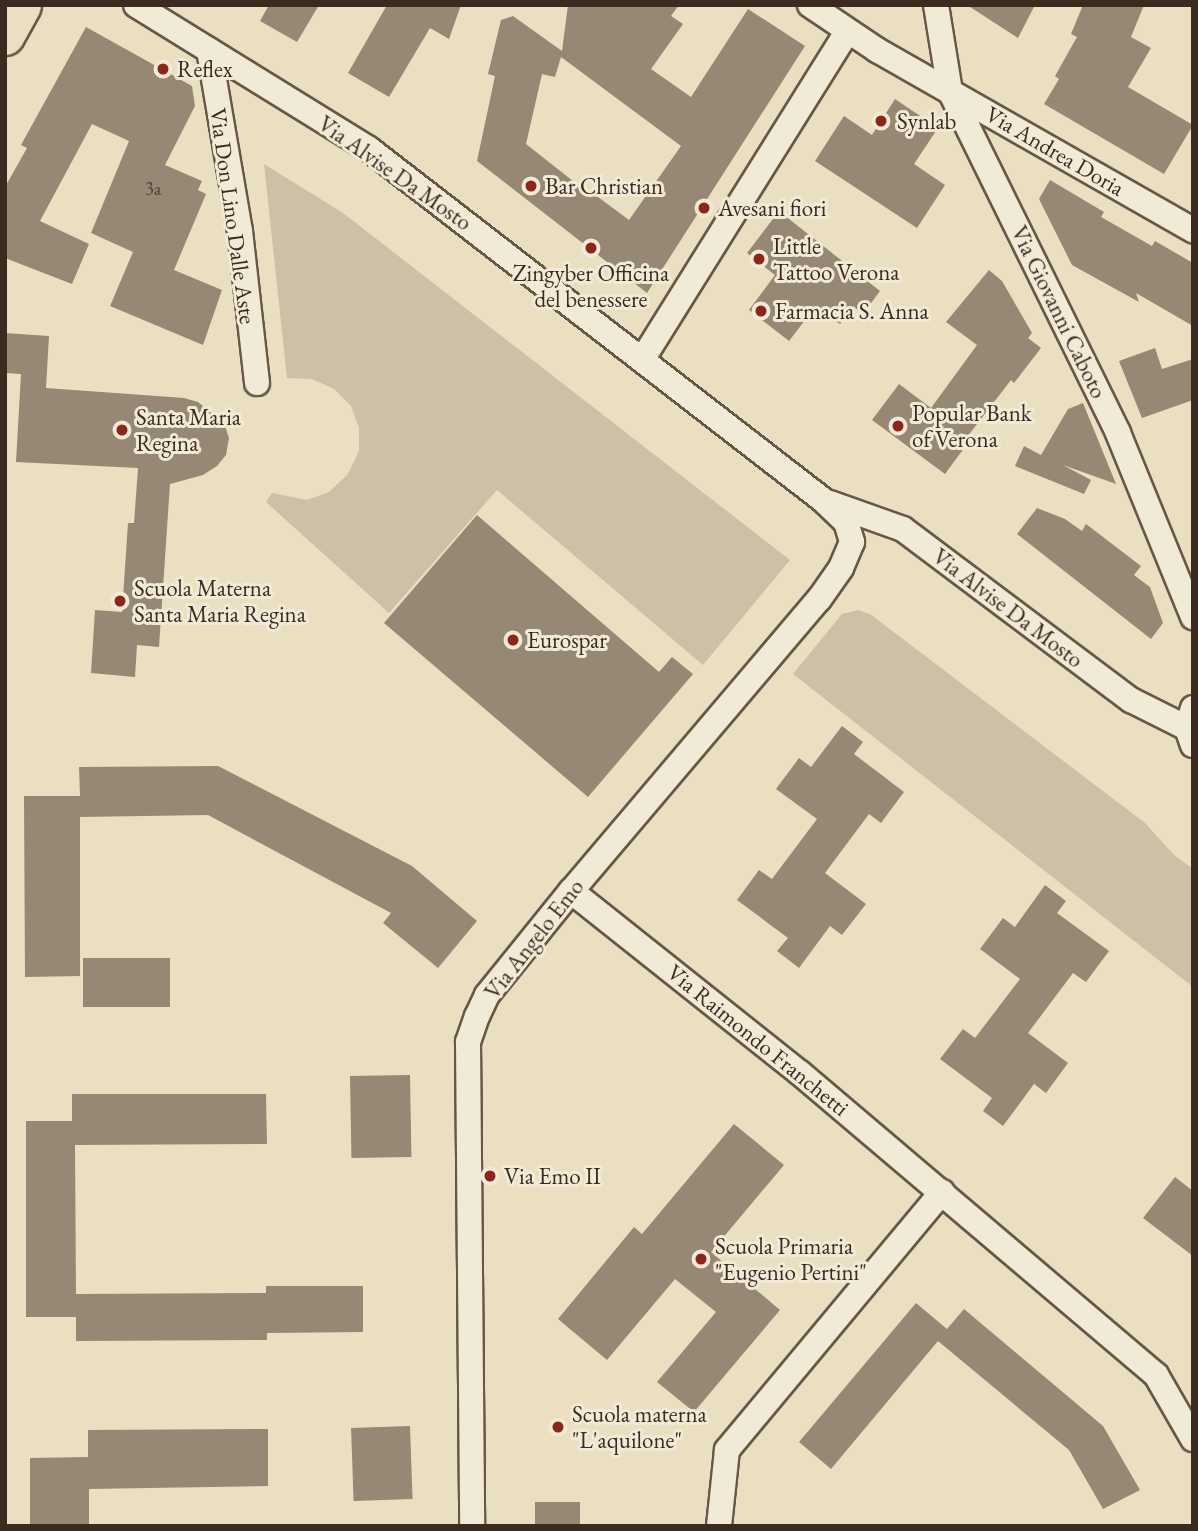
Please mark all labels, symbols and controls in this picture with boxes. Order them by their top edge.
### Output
place label: Reflex [177,55,233,83]
marker: Reflex [155,61,171,77]
street label: Via Andrea Doria [981,100,1129,202]
street label: Via Don Lino Dalle Aste [204,106,262,326]
place label: Synlab [897,107,956,135]
street label: Via Alvise Da Mosto [313,110,477,236]
marker: Synlab [871,111,891,131]
place label: Bar Christian [545,172,663,200]
house number: 3a [145,178,161,200]
marker: Bar Christian [523,178,539,194]
place label: Avesani fiori [718,194,826,222]
marker: Avesani fiori [696,200,712,216]
street label: Via Giovanni Caboto [1005,221,1113,403]
place label: Little Tattoo Verona [773,232,899,286]
marker: Zingyber Officina del benessere [583,240,599,256]
marker: Little Tattoo Verona [751,251,767,267]
place label: Zingyber Officina del benessere [513,259,669,313]
place label: Farmacia S. Anna [775,297,929,325]
marker: Farmacia S. Anna [753,303,769,319]
place label: Popular Bank of Verona [912,399,1032,453]
place label: Santa Maria Regina [136,403,241,457]
marker: Popular Bank of Verona [890,418,906,434]
marker: Santa Maria Regina [114,422,130,438]
street label: Via Alvise Da Mosto [927,542,1089,674]
place label: Scuola Materna Santa Maria Regina [134,574,306,628]
marker: Scuola Materna Santa Maria Regina [112,593,128,609]
place label: Eurospar [527,626,607,654]
marker: Eurospar [505,632,521,648]
street label: Via Angelo Emo [478,873,590,1005]
street label: Via Raimondo Franchetti [662,958,854,1122]
place label: Via Emo II [504,1162,601,1190]
marker: Via Emo II [482,1168,498,1184]
place label: Scuola Primaria "Eugenio Pertini" [715,1232,867,1286]
marker: Scuola Primaria "Eugenio Pertini" [693,1251,709,1267]
place label: Scuola materna "L'aquilone" [572,1400,707,1454]
marker: Scuola materna "L'aquilone" [550,1419,566,1435]

